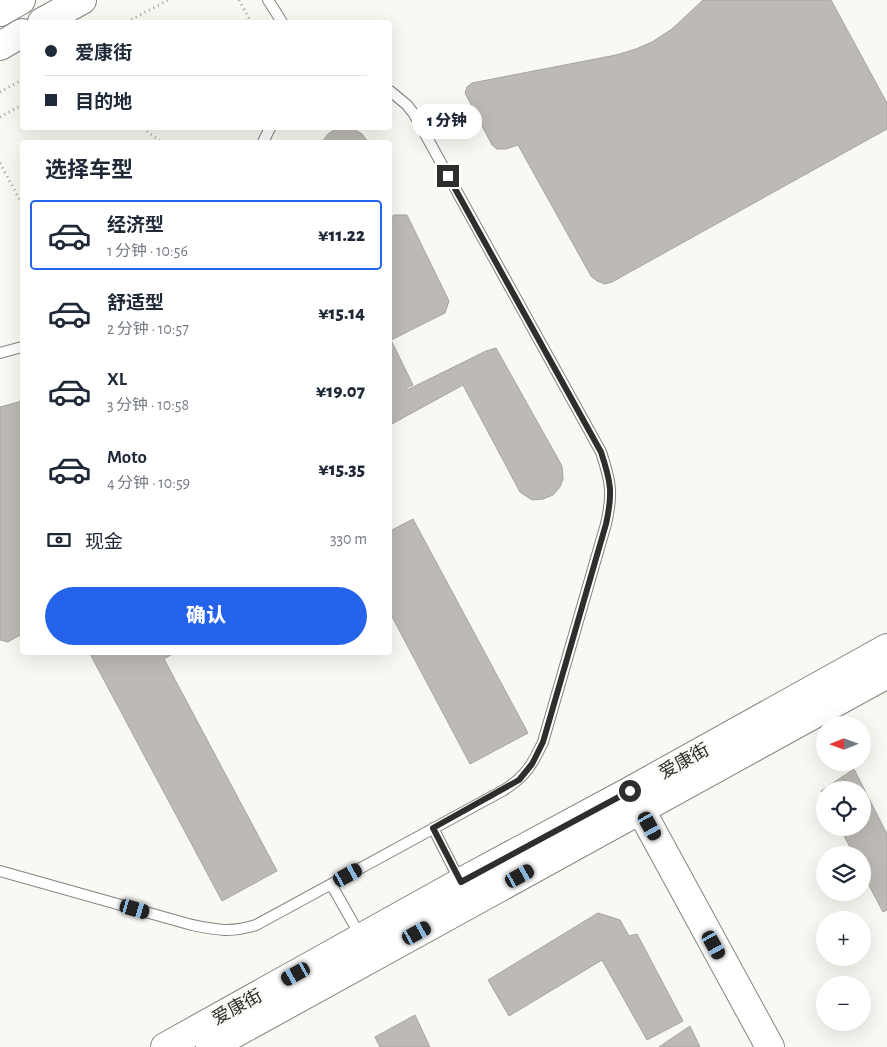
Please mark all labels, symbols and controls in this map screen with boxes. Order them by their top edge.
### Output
text: 爱康街 [75,44,132,63]
text: 目的地 [75,93,132,112]
callout: 1 分钟 [413,104,483,138]
text: 1 分钟 [427,113,467,129]
text: 选择车型 [45,159,133,181]
route end [437,165,459,187]
icon: car [47,213,92,258]
text: 经济型 [107,216,164,235]
text: ¥11.22 [318,226,365,245]
text: 1 分钟 · 10:56 [107,243,188,259]
icon: car [47,291,92,336]
text: 舒适型 [107,294,164,313]
text: ¥15.14 [318,304,365,323]
text: 2 分钟 · 10:57 [107,321,189,337]
icon: car [47,369,92,414]
text: XL [107,370,127,389]
text: ¥19.07 [316,382,365,401]
text: 3 分钟 · 10:58 [107,397,189,413]
icon: car [47,447,92,492]
text: Moto [107,448,147,467]
text: ¥15.35 [318,460,365,479]
text: 4 分钟 · 10:59 [107,475,190,491]
icon: cash [45,526,73,554]
text: 330 m [330,531,367,547]
text: 现金 [85,533,123,552]
button: 确认 [45,587,367,645]
north arrow [816,716,871,771]
map controls [816,716,871,1031]
street label: 爱康街 [656,739,712,783]
route start [619,780,641,802]
button: locate [816,781,871,836]
car [636,809,663,843]
button: layers [816,846,871,901]
car [331,861,364,889]
car [503,862,536,890]
car [118,898,151,920]
button: + [816,911,871,966]
car [400,919,433,947]
car [700,928,727,962]
car [279,960,312,988]
button: − [816,976,871,1031]
street label: 爱康街 [209,985,265,1029]

